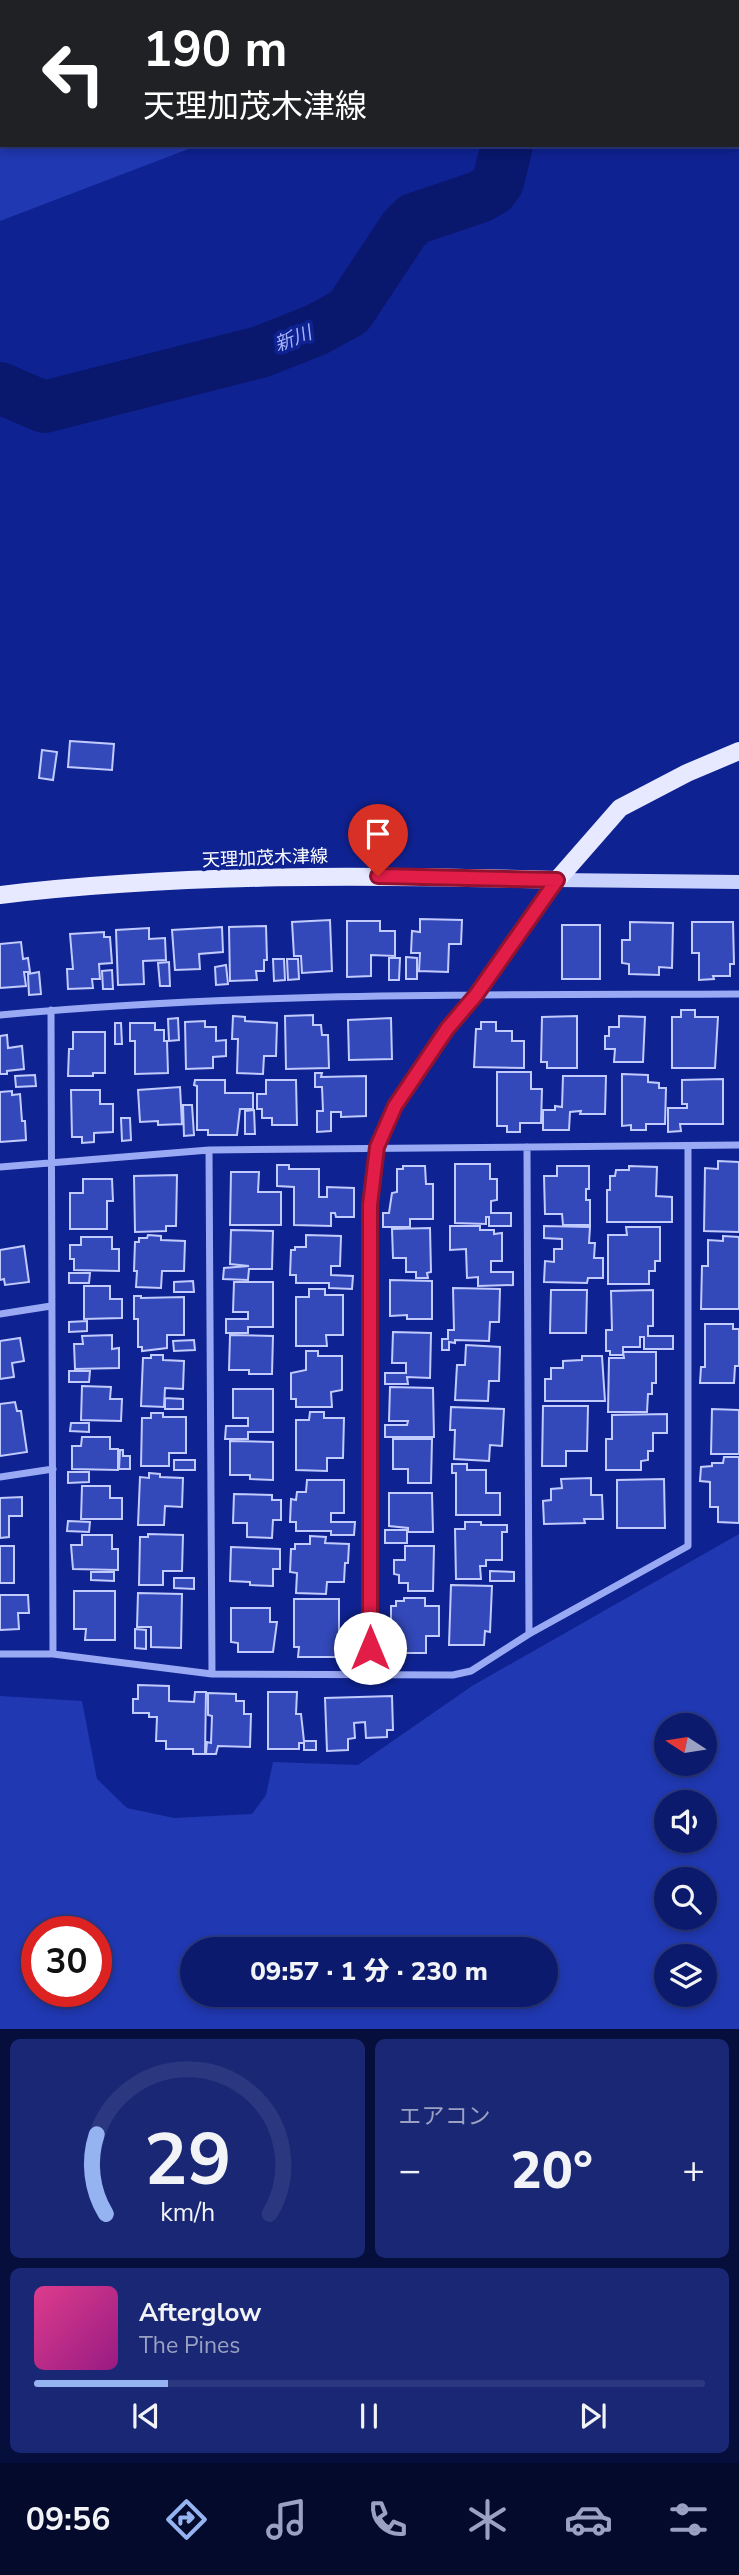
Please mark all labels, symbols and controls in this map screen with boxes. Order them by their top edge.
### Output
text: 190 m [143,16,287,83]
icon: left [28,28,119,119]
text: 天理加茂木津線 [143,85,367,128]
water label: 新川 [271,319,317,358]
pin [348,804,408,876]
icon: arrive [359,815,397,853]
street label: 天理加茂木津線 [202,844,328,872]
position arrow [333,1611,407,1685]
north arrow [654,1713,718,1776]
map controls [654,1713,717,2007]
button: sound [654,1790,717,1853]
button: search [654,1867,717,1930]
speed limit sign: 30 [21,1916,112,2007]
button: layers [654,1944,717,2007]
text: 09:57 · 1 分 · 230 m [250,1954,488,1989]
text: エアコン [399,2101,491,2132]
text: 29 [144,2111,231,2211]
text: 20° [511,2135,593,2206]
text: − [399,2145,421,2196]
text: + [682,2145,705,2196]
text: km/h [160,2196,215,2230]
text: Afterglow [139,2295,262,2330]
text: The Pines [139,2330,240,2361]
icon: previous [127,2397,165,2435]
icon: pause [350,2397,388,2435]
icon: next [574,2397,612,2435]
icon: directions [162,2495,211,2544]
icon: music [262,2495,311,2544]
icon: phone [363,2495,412,2544]
icon: climate [463,2495,512,2544]
icon: car [564,2495,613,2544]
icon: filters [664,2495,713,2544]
text: 09:56 [26,2498,110,2541]

